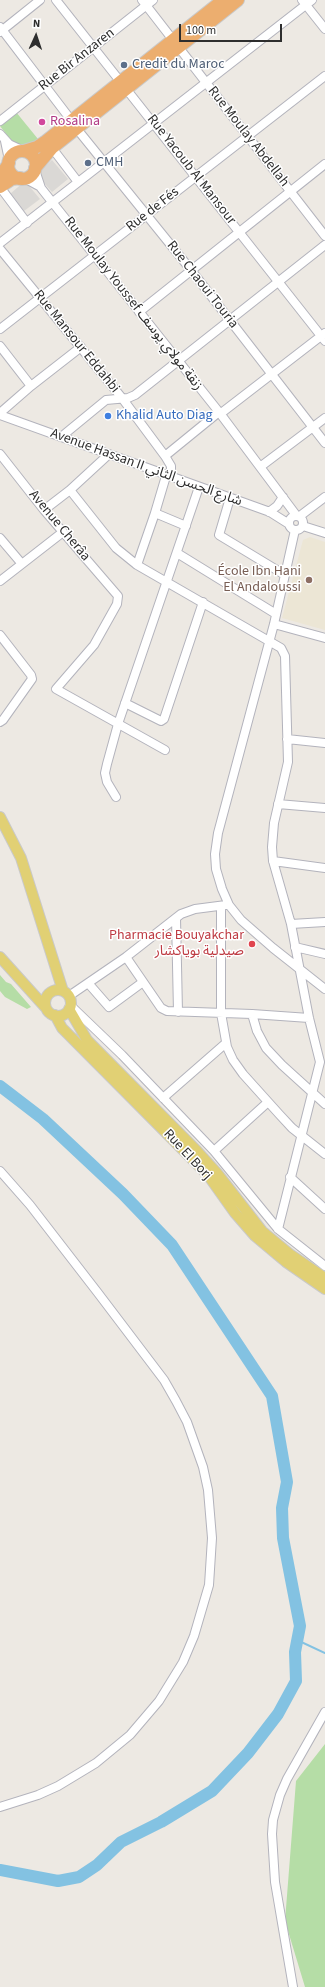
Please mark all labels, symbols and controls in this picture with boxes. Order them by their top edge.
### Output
north arrow [16,16,56,56]
text: N [33,16,41,31]
scale bar [181,16,284,42]
text: 100 m [186,22,216,39]
street label: Rue Bir Anzaren [36,25,118,95]
place label: Credit du Maroc [132,57,225,73]
marker: Credit du Maroc [119,60,129,70]
street label: Rue Moulay Abdellah [204,84,292,190]
street label: Rue Yacoub Al Mansour [143,112,239,228]
place label: Rosalina [50,114,100,130]
marker: Rosalina [37,117,47,127]
place label: CMH [96,155,123,171]
marker: CMH [83,158,93,168]
street label: Rue de Fés [123,184,183,236]
street label: Rue Moulay Youssef زنقة مولاي يوسف [60,214,206,394]
street label: Rue Chaoui Touria [163,238,241,332]
street label: Rue Mansour Eddahbi [29,287,123,397]
place label: Khalid Auto Diag [116,408,213,424]
marker: Khalid Auto Diag [103,411,113,421]
street label: Avenue Hassan II شارع الحسن الثاني [48,425,244,511]
street label: Avenue Cherâa [25,487,93,565]
place label: École Ibn Hani El Andaloussi [218,564,301,596]
marker: École Ibn Hani El Andaloussi [304,575,314,585]
place label: Pharmacie Bouyakchar صيدلية بوياكشار [109,928,244,960]
marker: Pharmacie Bouyakchar صيدلية بوياكشار [247,939,257,949]
street label: Rue El Borj [159,1126,215,1184]

